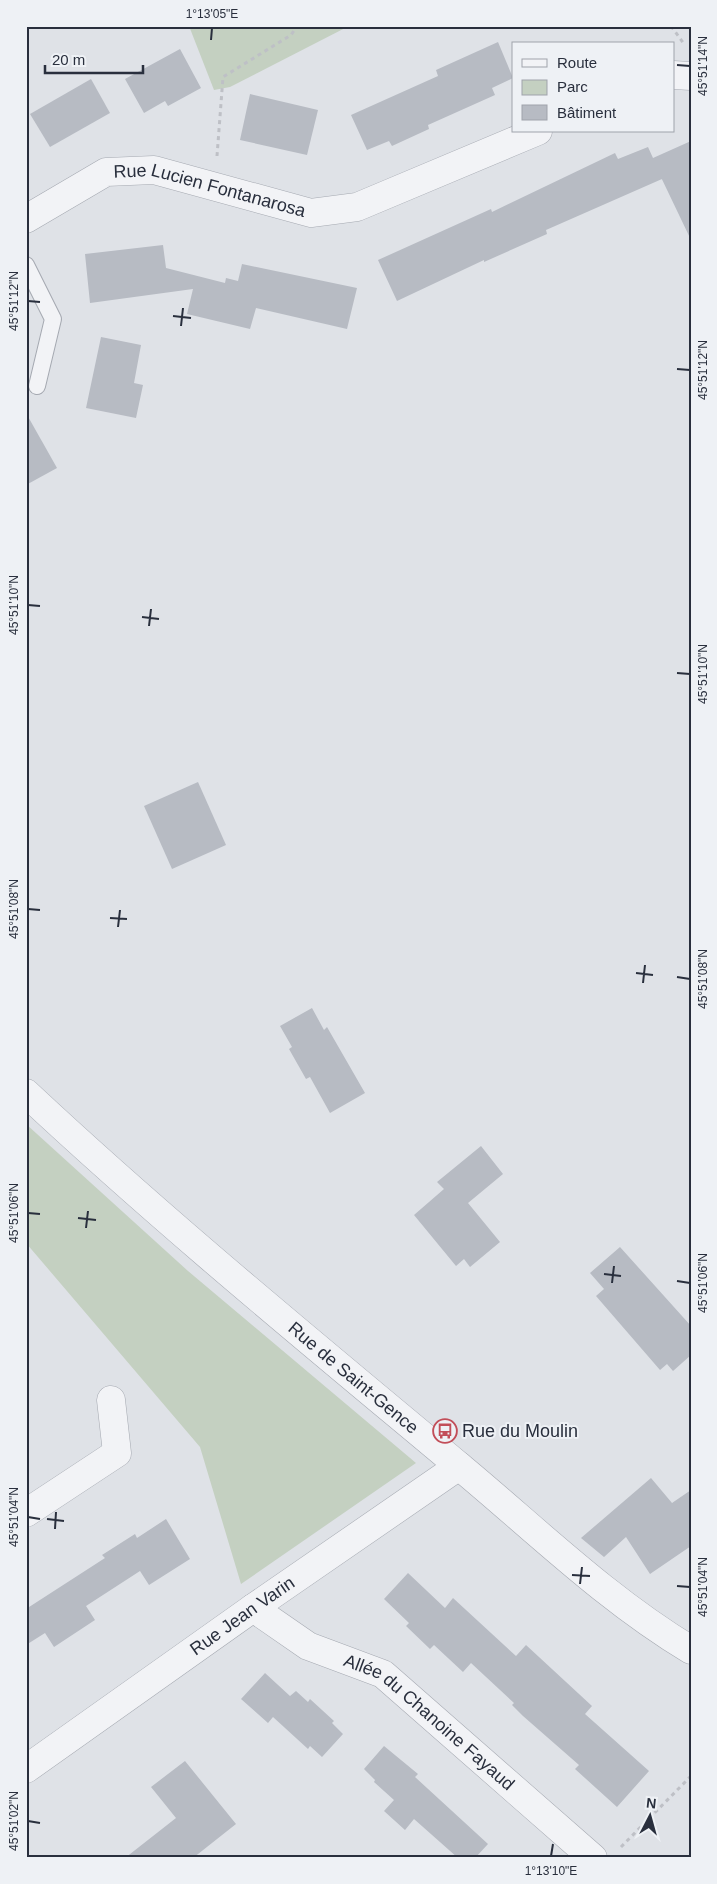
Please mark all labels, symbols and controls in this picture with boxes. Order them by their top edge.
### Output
text: 1°13'05"E [186,7,238,21]
text: 45°51'14"N [696,36,710,96]
scale bar [45,42,142,74]
legend [512,42,674,132]
text: 20 m [52,51,85,68]
text: Route [557,54,597,71]
text: Parc [557,78,588,95]
text: Bâtiment [557,104,617,121]
street label: Rue Lucien Fontanarosa [113,160,309,221]
text: 45°51'12"N [7,271,21,331]
text: 45°51'12"N [696,340,710,400]
text: 45°51'10"N [7,575,21,635]
text: 45°51'10"N [696,644,710,704]
text: 45°51'08"N [7,879,21,939]
text: 45°51'08"N [696,949,710,1009]
text: 45°51'06"N [7,1183,21,1243]
text: 45°51'06"N [696,1253,710,1313]
street label: Rue de Saint-Gence [284,1318,422,1438]
bus stop icon: Rue du Moulin [432,1418,458,1444]
place label: Rue du Moulin [462,1421,578,1441]
text: 45°51'04"N [7,1487,21,1547]
text: 45°51'04"N [696,1557,710,1617]
street label: Rue Jean Varin [186,1572,298,1659]
street label: Allée du Chanoine Fayaud [341,1650,518,1794]
text: 45°51'02"N [7,1791,21,1851]
north arrow [624,1792,674,1842]
text: N [645,1795,657,1812]
text: 1°13'10"E [525,1864,577,1878]

